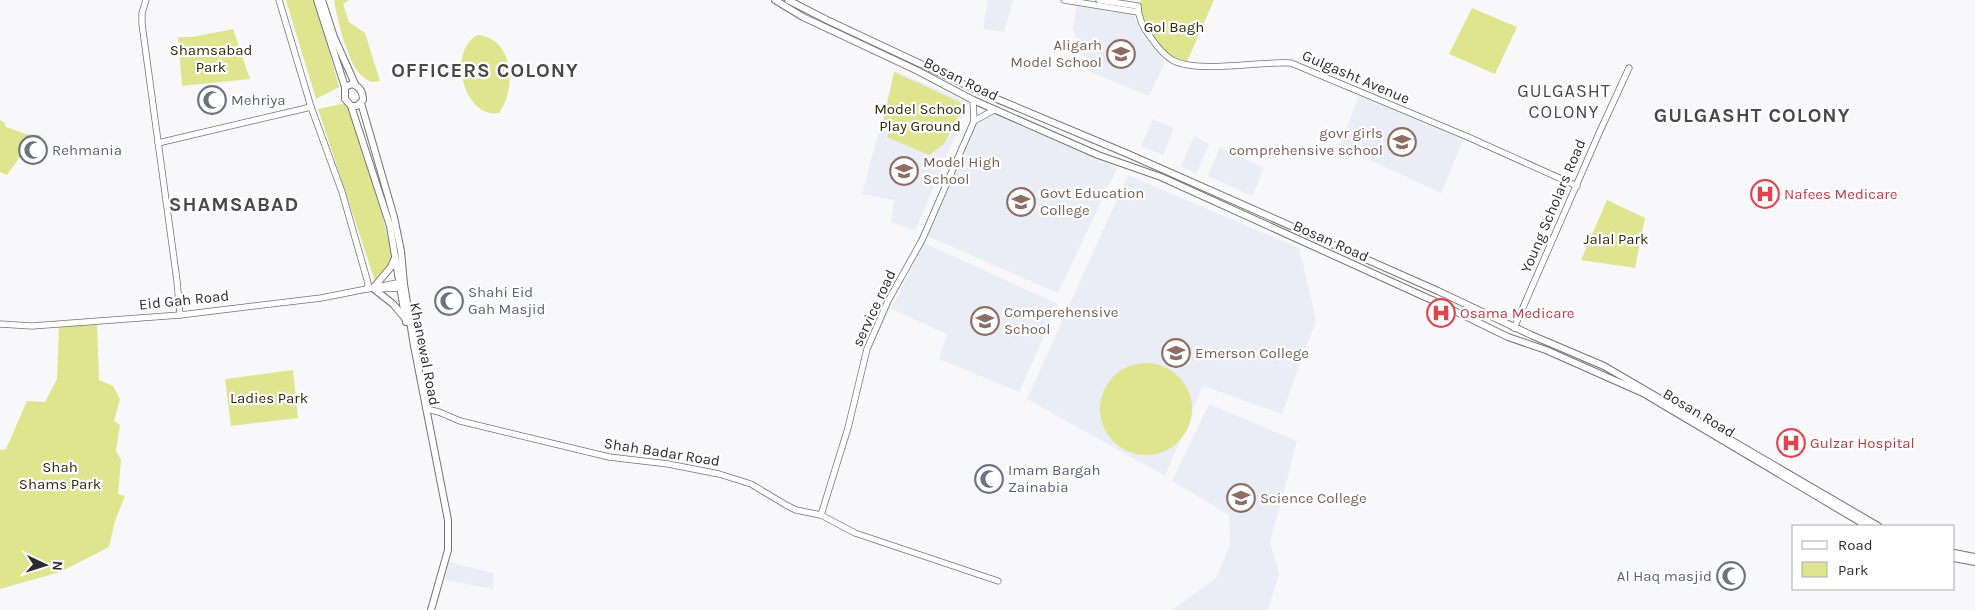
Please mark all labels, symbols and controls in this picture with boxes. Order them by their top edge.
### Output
park label: Gol Bagh [1144,18,1204,36]
place label: Aligarh Model School [1010,36,1102,71]
school or university icon: Aligarh Model School [1106,39,1136,69]
park label: Shamsabad Park [170,41,252,76]
street label: Gulgasht Avenue [1299,46,1413,108]
street label: Bosan Road [921,53,1001,105]
district label: OFFICERS COLONY [391,59,579,82]
district label: GULGASHT COLONY [1517,80,1611,123]
mosque icon: Mehriya [197,85,227,115]
place label: Mehriya [231,91,286,109]
park label: Model School Play Ground [874,100,966,135]
district label: GULGASHT COLONY [1654,104,1850,127]
place label: govr girls comprehensive school [1229,124,1383,159]
school or university icon: govr girls comprehensive school [1387,127,1417,157]
mosque icon: Rehmania [18,135,48,165]
street label: Young Scholars Road [1517,136,1589,276]
place label: Rehmania [52,141,122,159]
place label: Model High School [923,153,1000,188]
school or university icon: Model High School [889,156,919,186]
hospital icon: Nafees Medicare [1750,179,1780,209]
place label: Govt Education College [1040,184,1144,219]
place label: Nafees Medicare [1784,185,1897,203]
school or university icon: Govt Education College [1006,187,1036,217]
district label: SHAMSABAD [169,193,299,216]
street label: Bosan Road [1290,216,1372,266]
park label: Jalal Park [1584,230,1648,248]
street label: service road [848,267,900,349]
place label: Shahi Eid Gah Masjid [468,283,545,318]
street label: Eid Gah Road [138,286,230,314]
mosque icon: Shahi Eid Gah Masjid [434,286,464,316]
hospital icon: Osama Medicare [1426,298,1456,328]
street label: Khanewal Road [406,301,444,407]
place label: Comperehensive School [1004,303,1118,338]
place label: Osama Medicare [1460,304,1575,322]
school or university icon: Comperehensive School [970,306,1000,336]
school or university icon: Emerson College [1161,338,1191,368]
place label: Emerson College [1195,344,1309,362]
street label: Bosan Road [1660,384,1738,442]
park label: Ladies Park [230,389,308,407]
hospital icon: Gulzar Hospital [1776,428,1806,458]
street label: Shah Badar Road [603,434,721,470]
place label: Gulzar Hospital [1810,434,1915,452]
park label: Shah Shams Park [19,458,101,493]
place label: Imam Bargah Zainabia [1008,461,1101,496]
mosque icon: Imam Bargah Zainabia [974,464,1004,494]
school or university icon: Science College [1226,483,1256,513]
place label: Science College [1260,489,1367,507]
legend [1792,525,1955,590]
text: Road [1838,536,1873,554]
north arrow [20,540,70,590]
text: N [49,560,66,571]
mosque icon: Al Haq masjid [1716,561,1746,591]
text: Park [1838,561,1868,579]
place label: Al Haq masjid [1617,567,1712,585]

